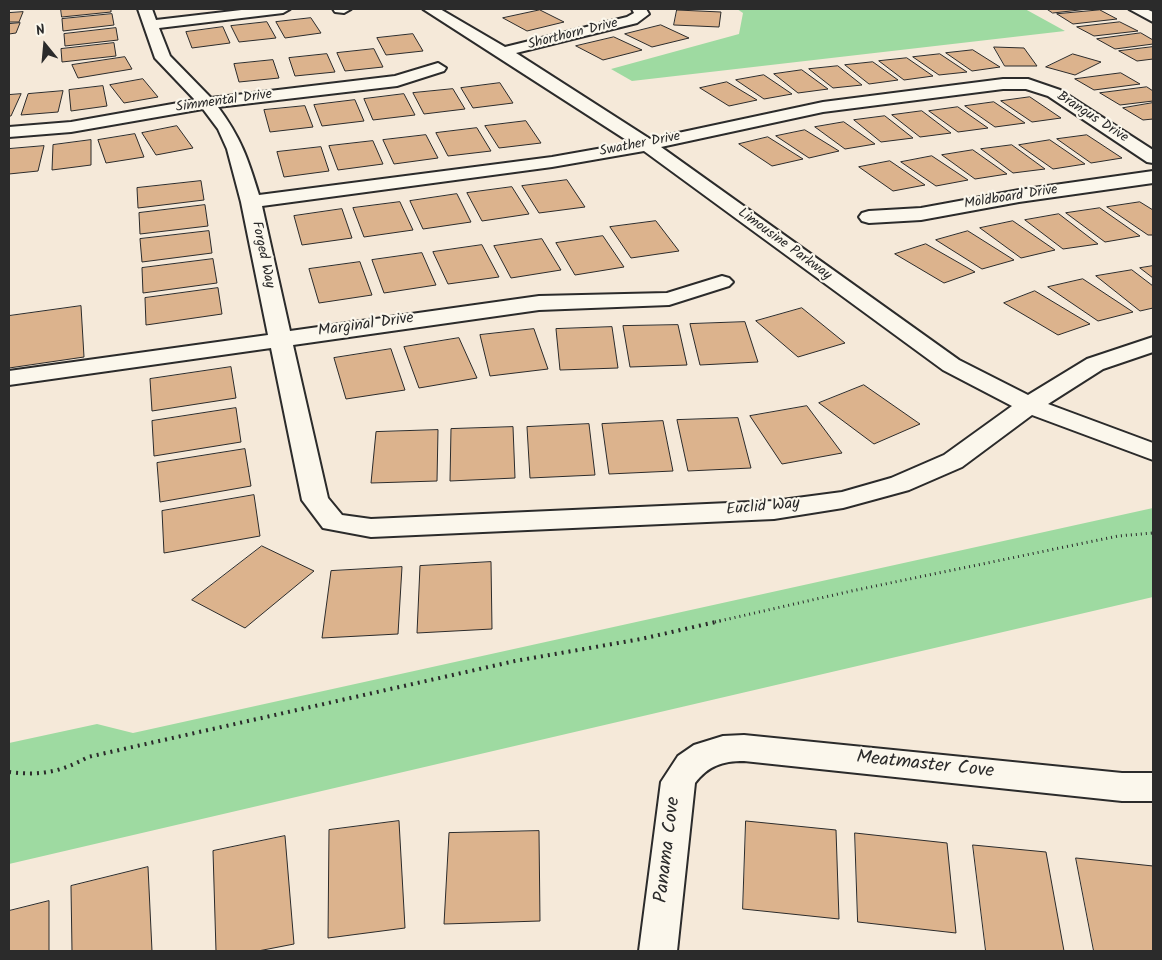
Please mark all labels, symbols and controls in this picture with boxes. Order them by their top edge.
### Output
street label: Shorthorn Drive [526,16,620,54]
text: N [33,19,48,42]
north arrow [20,20,70,70]
street label: Simmental Drive [175,87,273,117]
street label: Brangus Drive [1053,89,1131,147]
street label: Swather Drive [598,129,682,161]
street label: Moldboard Drive [963,182,1059,214]
street label: Limousine Parkway [734,205,834,285]
street label: Forged Way [247,220,277,290]
street label: Marginal Drive [317,310,415,342]
street label: Euclid Way [725,495,801,521]
street label: Meatmaster Cove [855,747,995,785]
street label: Panama Cove [651,796,687,904]

